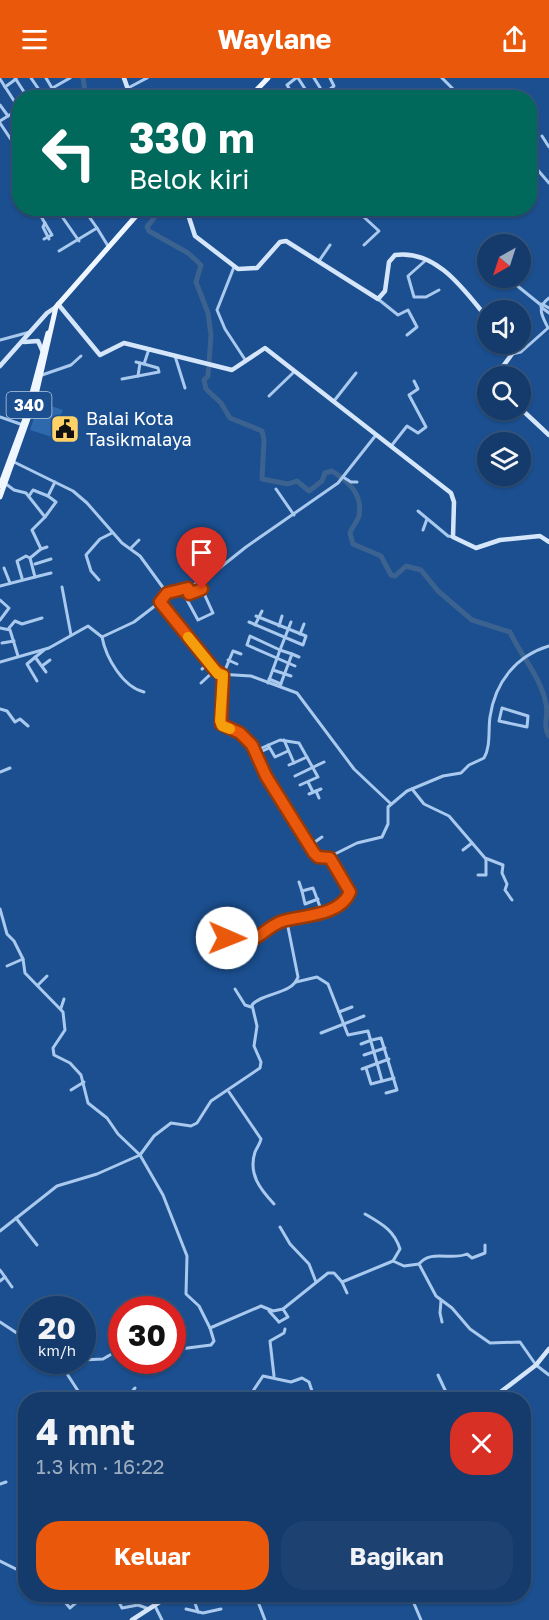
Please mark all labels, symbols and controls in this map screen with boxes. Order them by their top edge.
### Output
icon: menu [18,23,51,56]
text: Waylane [217,23,332,55]
icon: share [498,23,531,56]
text: 330 m [129,112,255,162]
icon: left [30,114,108,192]
text: Belok kiri [129,163,250,195]
north arrow [477,234,531,288]
map controls [477,234,531,486]
button: sound [477,300,531,354]
button: search [477,366,531,420]
road number: 340 [6,392,51,418]
place label: Balai Kota Tasikmalaya [86,407,192,450]
public building icon: Balai Kota Tasikmalaya [49,413,81,445]
button: layers [477,432,531,486]
pin [176,527,227,589]
icon: arrive [185,536,218,569]
position arrow [195,906,259,970]
speed limit sign: 30 [108,1296,186,1374]
text: 20 [38,1310,76,1346]
text: km/h [38,1341,76,1359]
text: 4 mnt [36,1410,135,1453]
button: close [450,1412,513,1475]
text: 1.3 km · 16:22 [36,1454,164,1478]
button: Keluar [36,1521,269,1590]
button: Bagikan [281,1521,513,1590]

